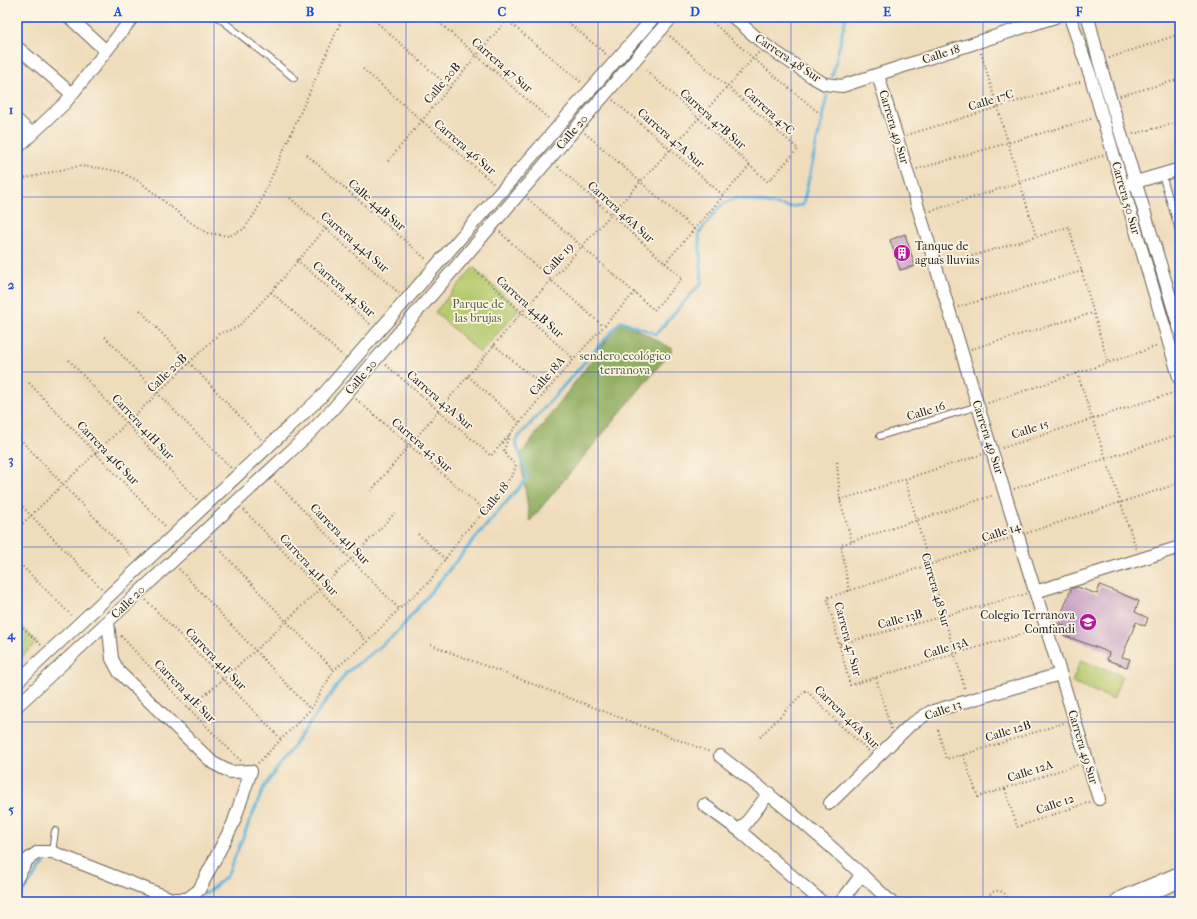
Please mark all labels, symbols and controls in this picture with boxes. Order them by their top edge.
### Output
text: A [113,4,123,19]
text: B [306,4,315,19]
text: C [498,4,507,19]
text: D [690,4,700,19]
text: E [883,4,891,19]
text: F [1075,4,1083,19]
street label: Carrera 48 Sur [752,31,824,86]
street label: Carrera 47 Sur [469,35,536,96]
street label: Calle 18 [920,41,962,67]
street label: Calle 20B [421,59,463,106]
street label: Carrera 47C [741,85,797,137]
street label: Carrera 47B Sur [677,86,750,153]
street label: Calle 17C [967,86,1015,114]
street label: Carrera 49 Sur [876,88,912,167]
text: 1 [9,102,14,117]
street label: Carrera 47A Sur [635,105,708,171]
street label: Calle 20 [553,112,591,152]
street label: Carrera 46 Sur [431,116,499,178]
street label: Carrera 50 Sur [1109,160,1143,237]
street label: Calle 44B Sur [345,176,409,234]
street label: Carrera 46A Sur [585,178,658,246]
street label: Carrera 44A Sur [318,209,393,276]
place label: Tanque de aguas lluvias [915,239,980,267]
street label: Calle 19 [540,240,576,278]
building icon: Tanque de aguas lluvias [892,243,912,263]
street label: Carrera 44 Sur [310,258,379,320]
street label: Carrera 44B Sur [494,273,567,341]
text: 2 [8,277,15,292]
park label: Parque de las brujas [452,297,504,325]
park label: sendero ecológico terranova [579,349,671,377]
street label: Calle 20B [144,351,190,395]
street label: Calle 18A [526,354,568,398]
street label: Calle 20 [342,357,380,397]
street label: Carrera 43A Sur [404,367,477,433]
street label: Carrera 41H Sur [109,391,178,463]
street label: Calle 16 [905,398,947,423]
street label: Carrera 49 Sur [969,398,1007,477]
street label: Carrera 43 Sur [389,415,456,476]
street label: Calle 15 [1010,416,1050,442]
street label: Carrera 41G Sur [74,418,143,489]
text: 3 [8,452,14,468]
street label: Calle 18 [476,479,512,519]
street label: Carrera 41J Sur [307,501,373,568]
street label: Calle 14 [980,519,1023,545]
street label: Carrera 41I Sur [277,531,342,600]
street label: Carrera 48 Sur [919,551,954,630]
street label: Calle 20 [108,583,148,621]
street label: Carrera 47 Sur [831,600,865,678]
street label: Calle 13B [876,606,924,632]
place label: Colegio Terranova Comfandi [980,608,1075,636]
school or university icon: Colegio Terranova Comfandi [1078,612,1098,632]
street label: Carrera 41F Sur [183,625,250,694]
text: 4 [6,627,16,643]
street label: Calle 13A [922,635,970,661]
street label: Carrera 41E Sur [151,657,219,726]
street label: Carrera 46A Sur [812,682,883,752]
street label: Calle 13 [923,697,963,723]
street label: Carrera 49 Sur [1065,708,1101,787]
street label: Calle 12B [984,717,1033,745]
street label: Calle 12A [1006,757,1055,785]
street label: Calle 12 [1034,791,1076,817]
text: 5 [8,802,14,817]

